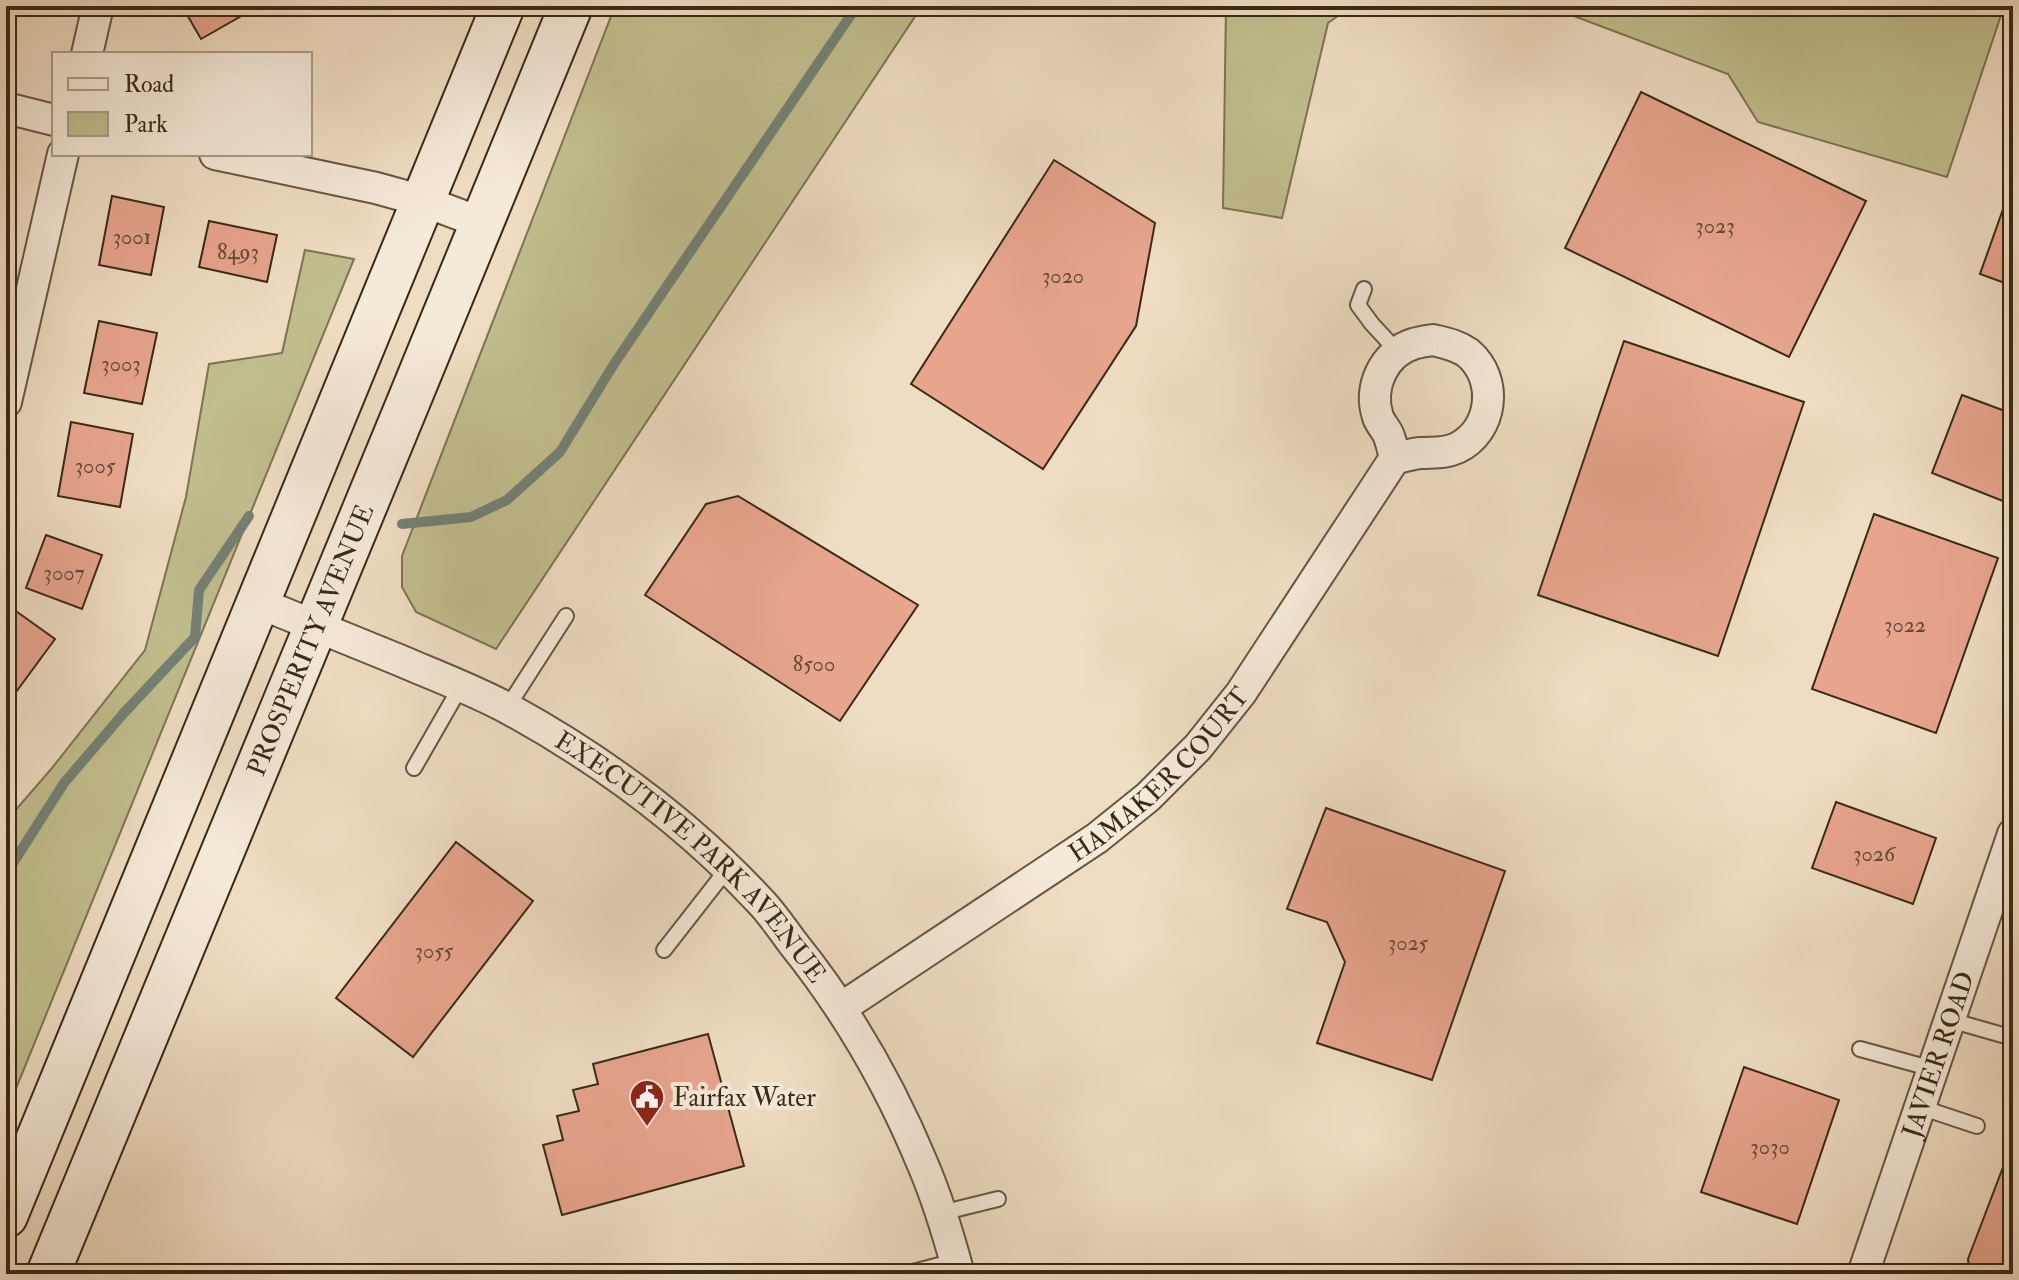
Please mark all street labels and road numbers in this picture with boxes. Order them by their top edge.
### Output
street label: PROSPERITY AVENUE [241,500,381,781]
street label: HAMAKER COURT [1063,681,1256,869]
street label: EXECUTIVE PARK AVENUE [549,725,833,989]
street label: JAVIER ROAD [1895,967,1982,1143]

